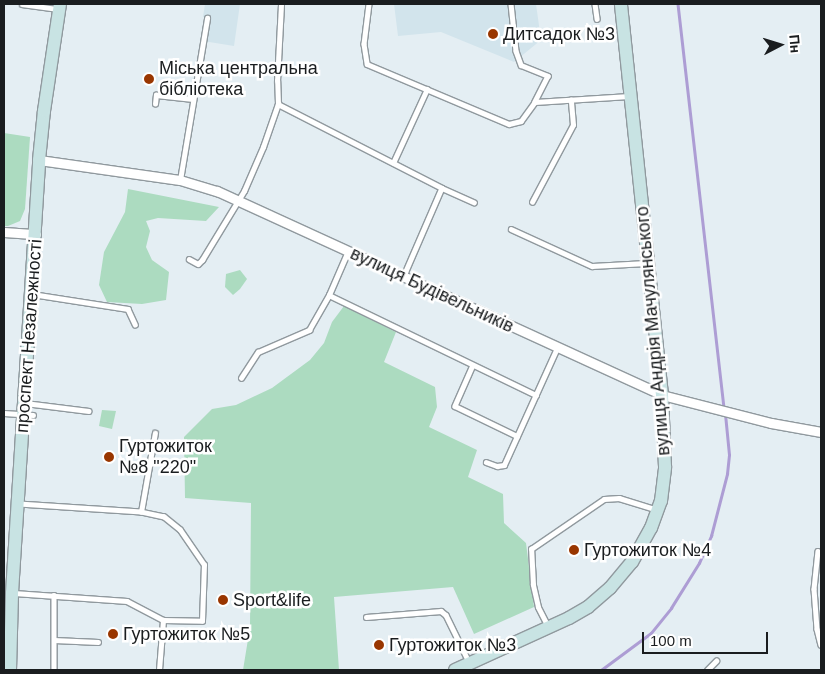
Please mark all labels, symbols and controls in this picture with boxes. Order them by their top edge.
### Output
north arrow [755,20,805,70]
place label: Дитсадок №3 [503,23,615,45]
marker: Дитсадок №3 [487,28,499,40]
text: Пн [786,34,804,54]
place label: Міська центральна бібліотека [159,58,318,100]
marker: Міська центральна бібліотека [143,73,155,85]
street label: вулиця Андрія Мачулянського [631,205,675,457]
street label: проспект Незалежності [11,238,47,434]
street label: вулиця Будівельників [347,243,517,337]
place label: Гуртожиток №8 "220" [119,436,212,478]
marker: Гуртожиток №8 "220" [103,451,115,463]
place label: Гуртожиток №4 [584,539,711,561]
marker: Гуртожиток №4 [568,544,580,556]
place label: Sport&life [233,589,311,611]
marker: Sport&life [217,594,229,606]
scale bar [645,622,771,654]
place label: Гуртожиток №5 [123,623,250,645]
marker: Гуртожиток №5 [107,628,119,640]
text: 100 m [650,632,692,649]
place label: Гуртожиток №3 [389,634,516,656]
marker: Гуртожиток №3 [373,639,385,651]

